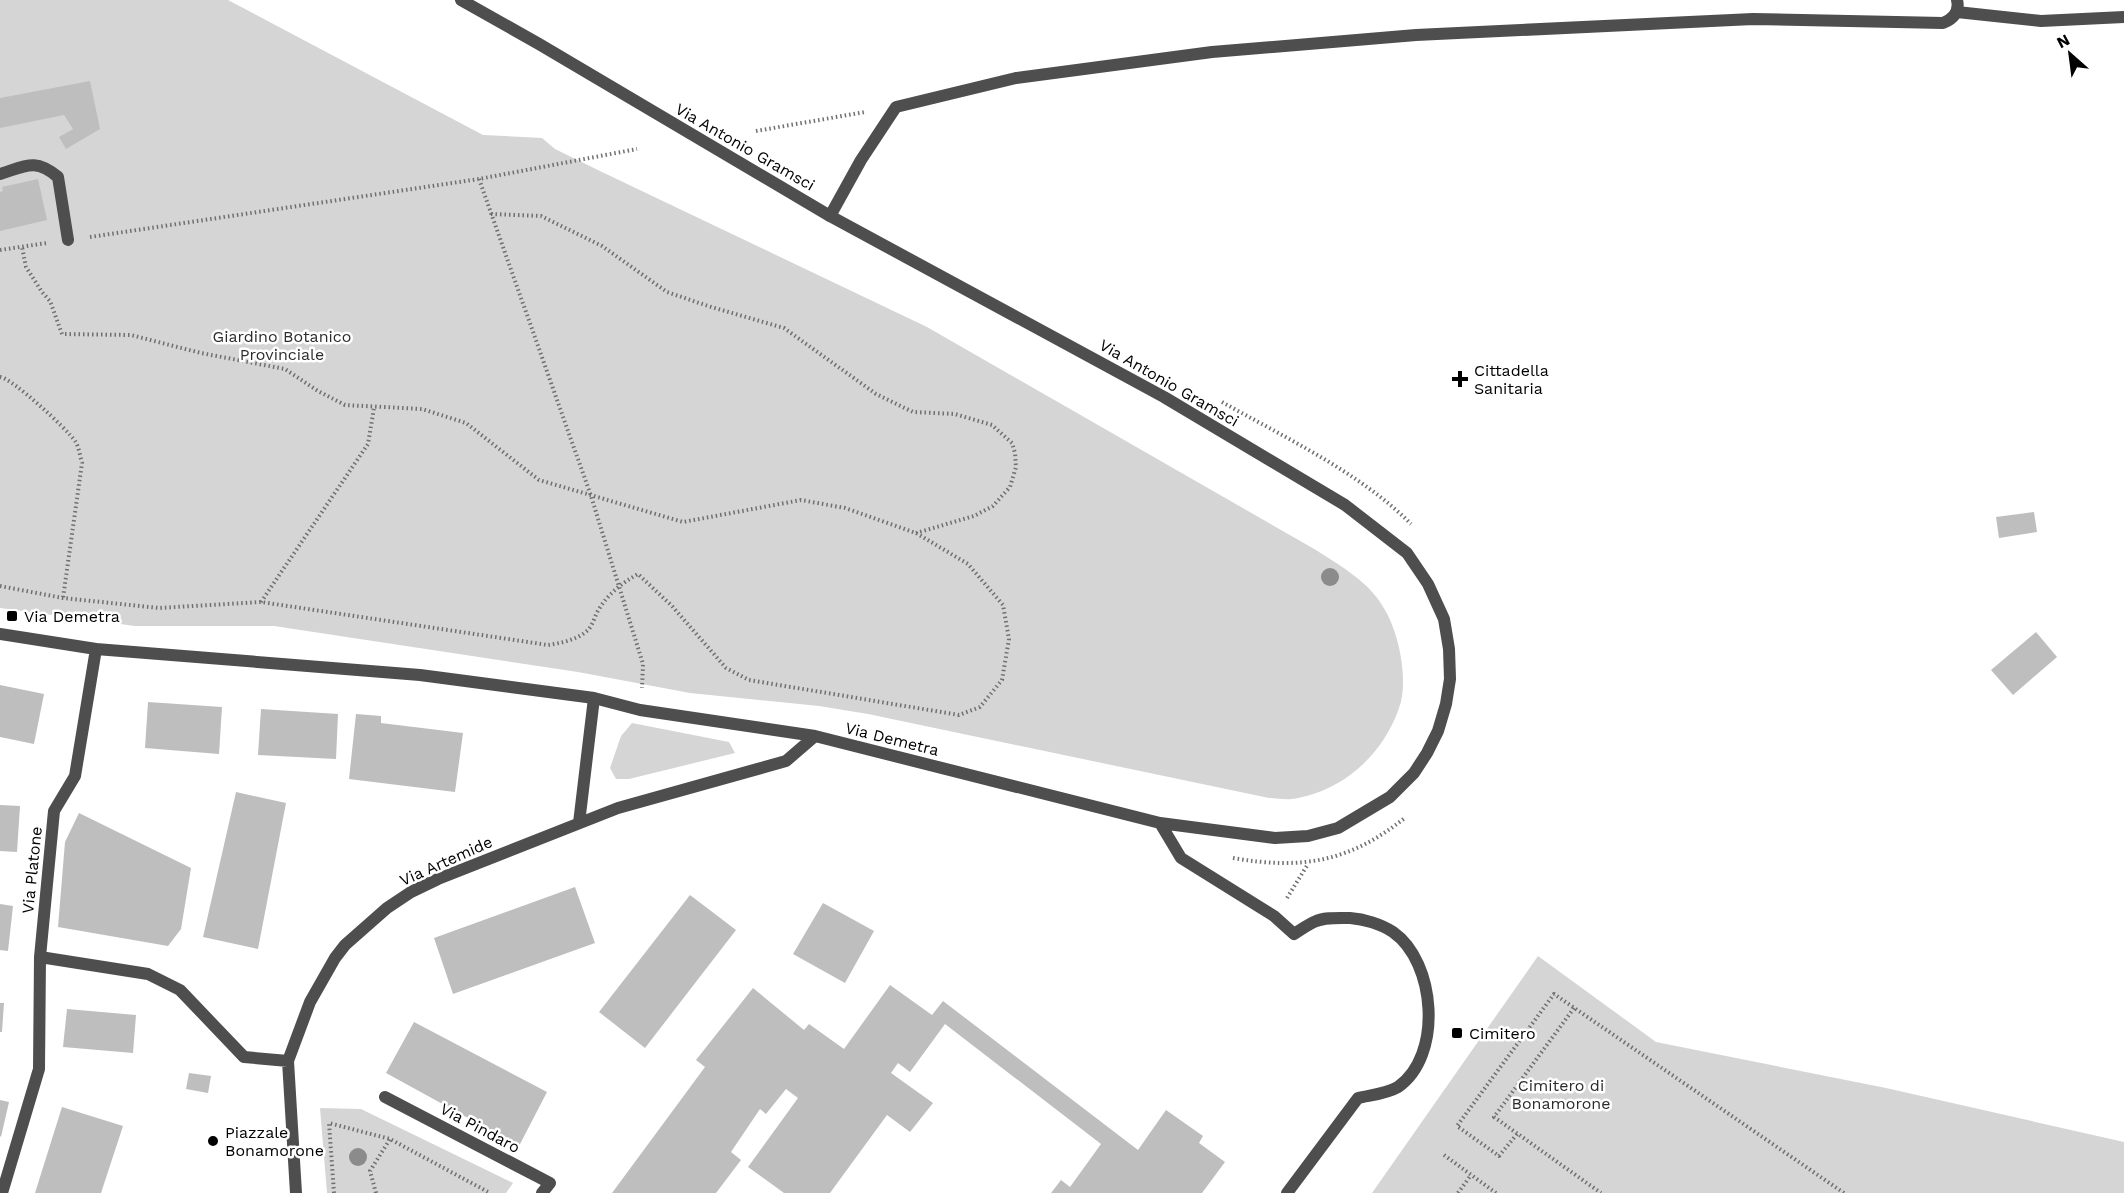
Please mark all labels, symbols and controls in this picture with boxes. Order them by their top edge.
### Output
north arrow [2040,24,2100,84]
text: N [2053,30,2073,52]
street label: Via Antonio Gramsci [672,99,818,195]
park label: Giardino Botanico Provinciale [213,327,351,364]
street label: Via Antonio Gramsci [1096,335,1242,431]
place label: Cittadella Sanitaria [1474,361,1549,398]
marker: Cittadella Sanitaria [1451,370,1469,388]
place label: Via Demetra [24,607,120,626]
marker: Via Demetra [5,609,19,623]
street label: Via Demetra [843,718,941,760]
street label: Via Platone [18,825,46,915]
street label: Via Artemide [397,832,495,890]
place label: Cimitero [1469,1024,1536,1043]
marker: Cimitero [1450,1026,1464,1040]
park label: Cimitero di Bonamorone [1512,1076,1610,1113]
street label: Via Pindaro [437,1099,523,1157]
place label: Piazzale Bonamorone [225,1123,324,1160]
marker: Piazzale Bonamorone [206,1134,220,1148]

